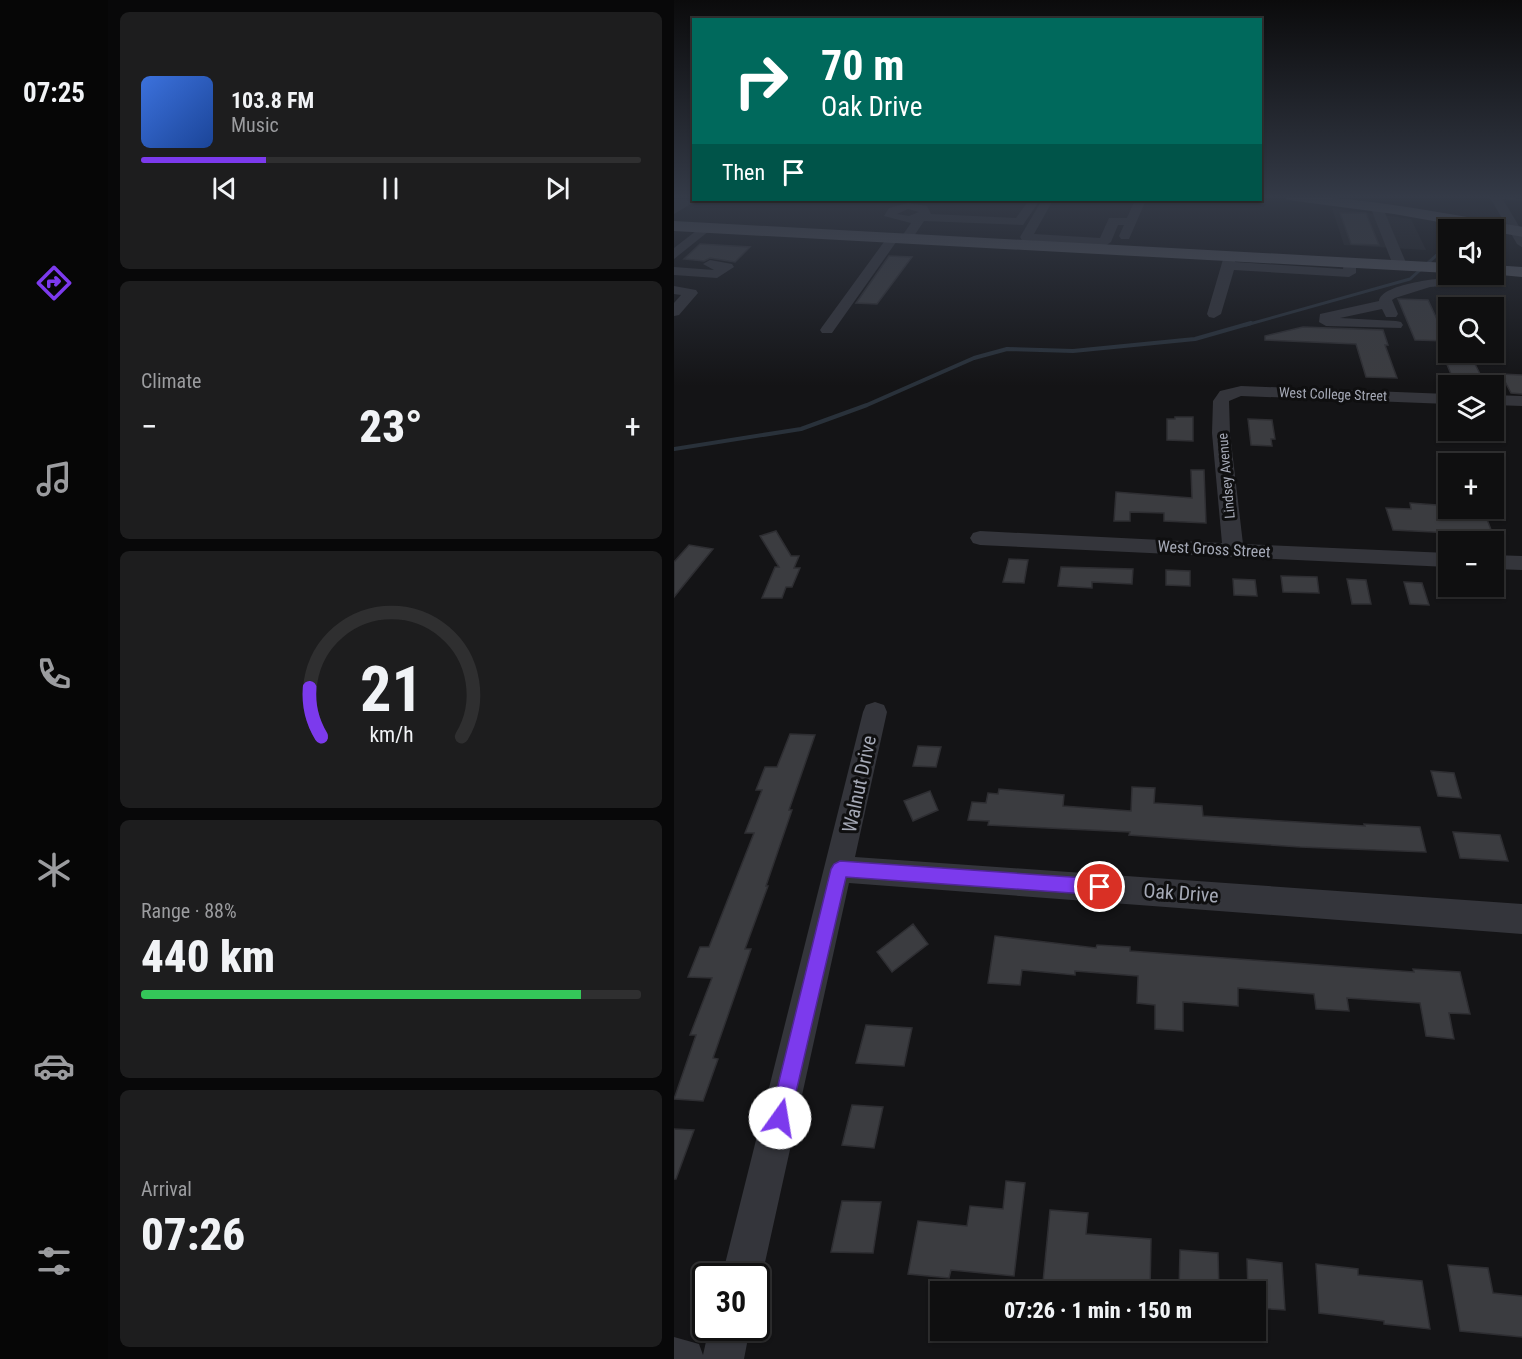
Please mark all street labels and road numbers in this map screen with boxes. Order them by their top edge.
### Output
street label: West College Street [1279,384,1387,404]
street label: Lindsey Avenue [1214,432,1238,519]
street label: West Gross Street [1157,537,1271,561]
street label: Walnut Drive [837,733,881,835]
street label: Oak Drive [1143,878,1219,908]

